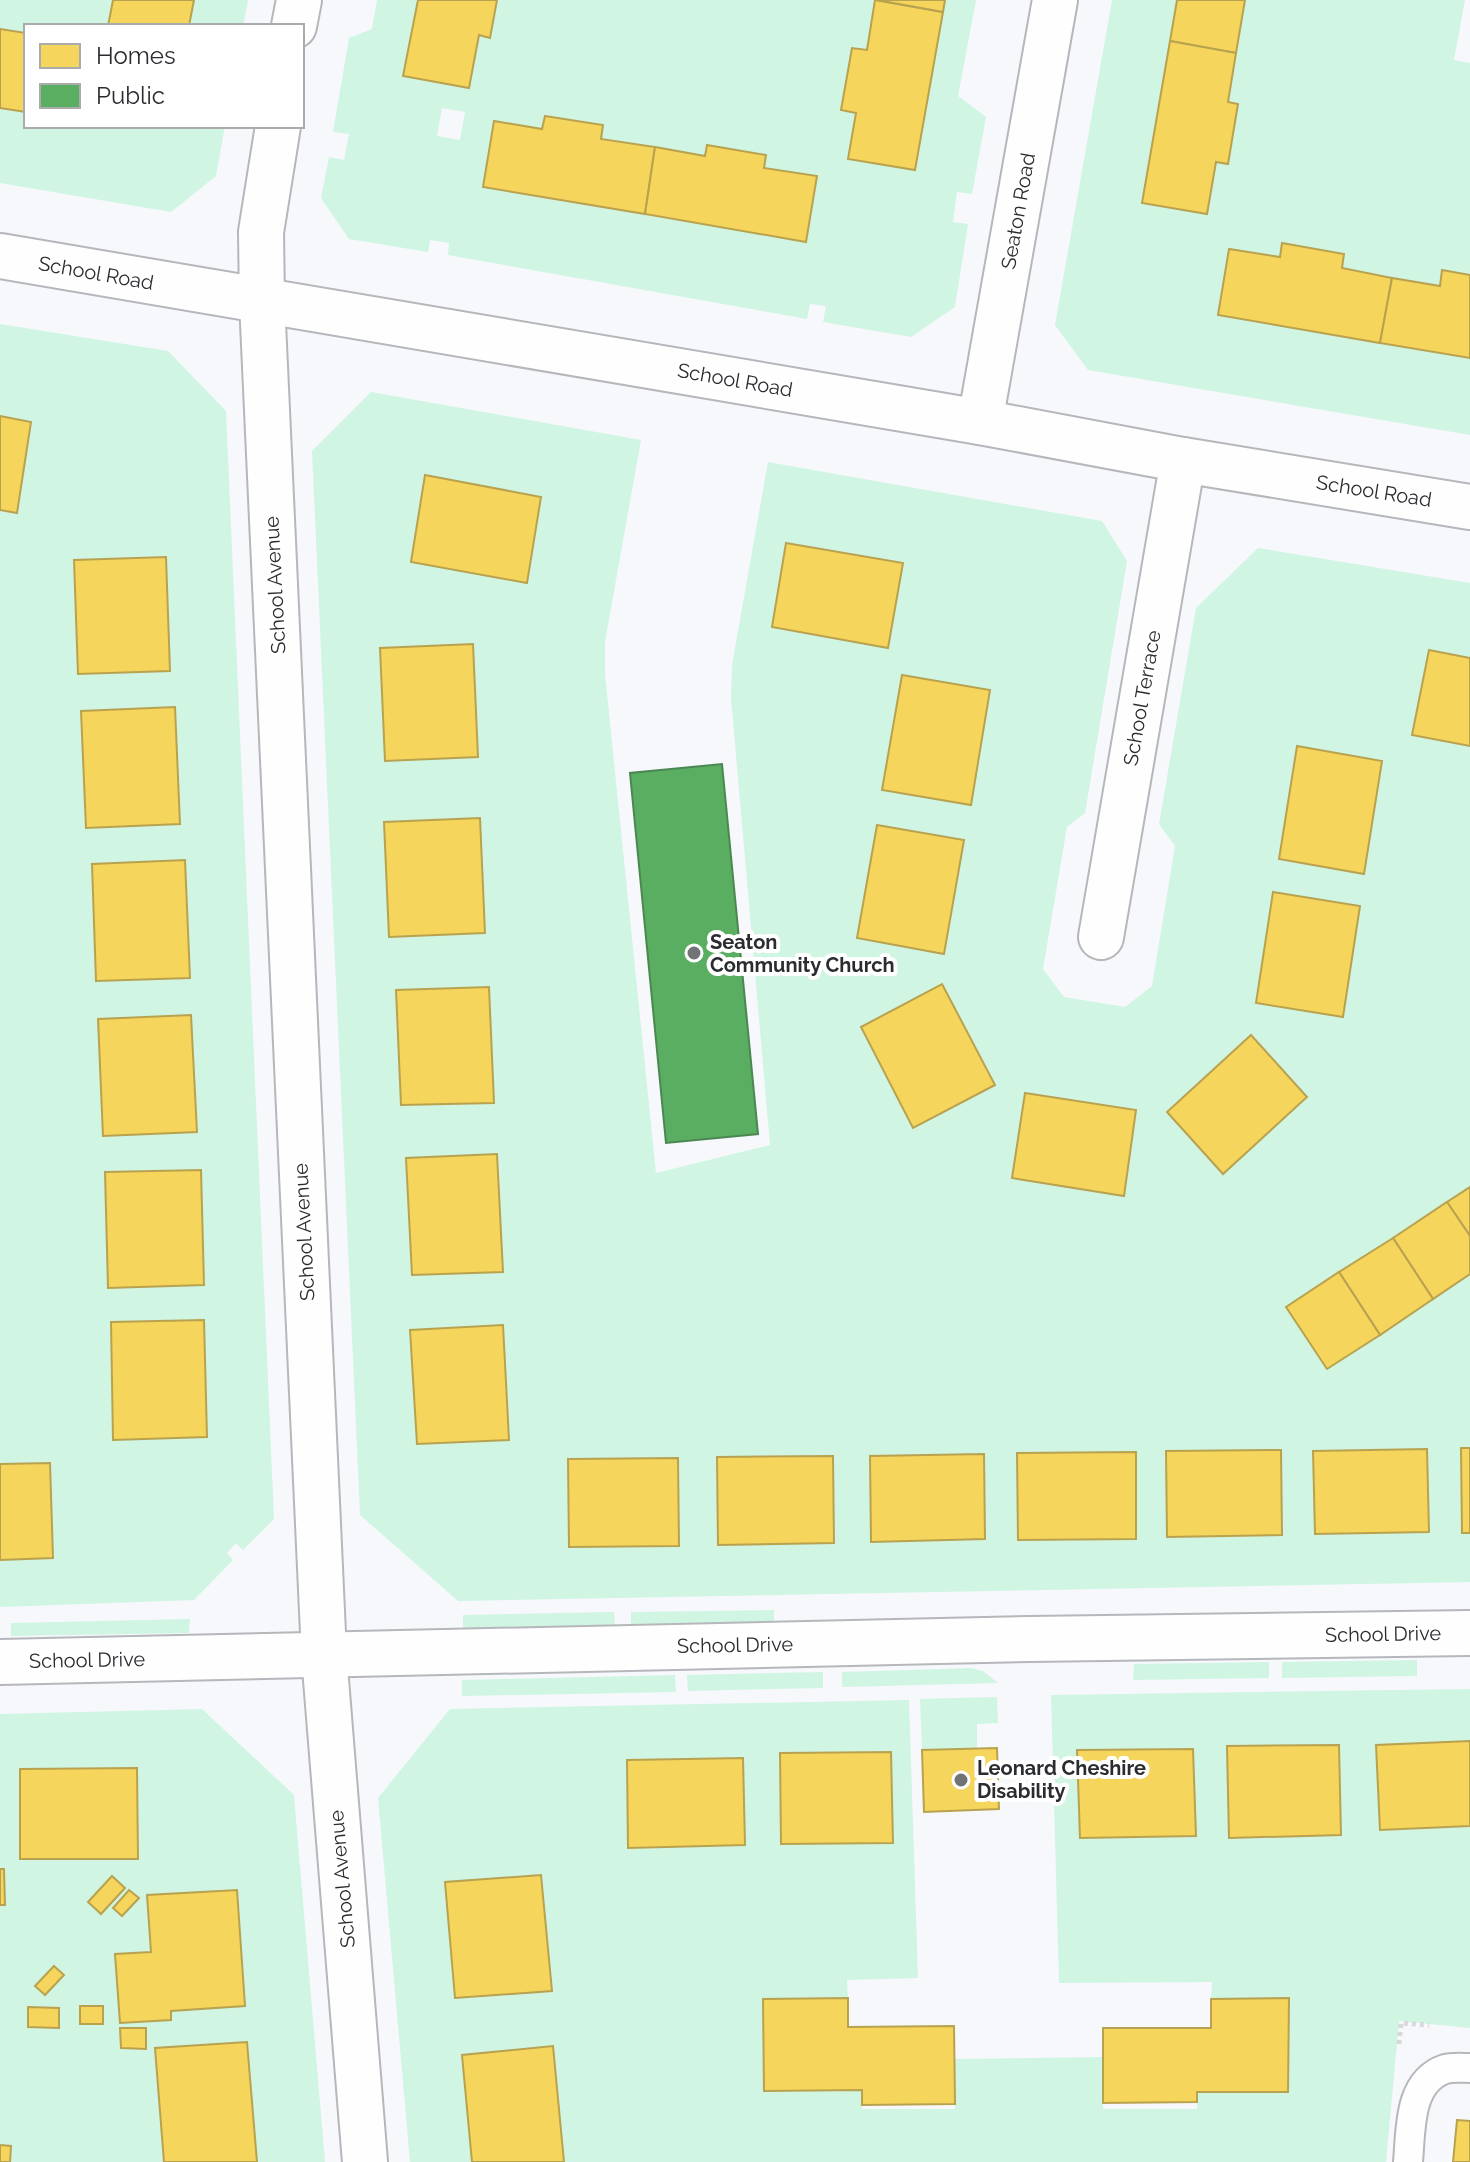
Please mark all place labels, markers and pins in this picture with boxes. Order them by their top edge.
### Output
place label: Seaton Community Church [710,930,895,977]
marker: Seaton Community Church [685,944,703,962]
place label: Leonard Cheshire Disability [977,1756,1146,1803]
marker: Leonard Cheshire Disability [952,1771,970,1789]

